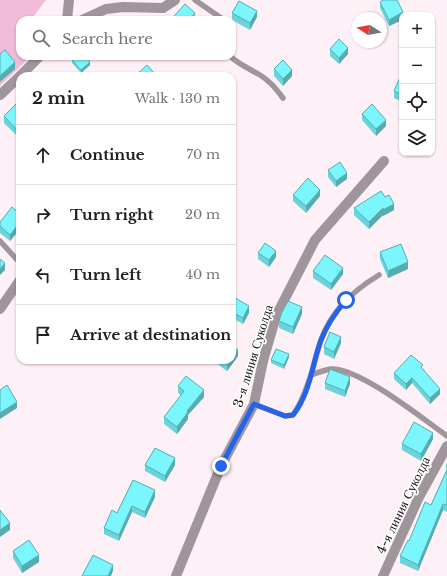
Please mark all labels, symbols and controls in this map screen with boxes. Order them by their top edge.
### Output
north arrow [351,12,387,48]
map controls [399,12,435,156]
button: + [399,12,435,48]
search box [16,16,236,60]
icon: search [30,27,52,49]
text: Search here [62,29,153,48]
button: − [399,48,435,84]
button: locate [399,84,435,120]
text: 2 min [32,88,85,109]
text: Walk · 130 m [135,90,220,107]
button: layers [399,120,435,156]
icon: ahead [32,144,54,166]
text: Continue [70,145,145,164]
text: 70 m [187,146,220,163]
icon: right [32,204,54,226]
text: Turn right [70,205,153,224]
text: 20 m [185,206,220,223]
icon: left [32,264,54,286]
text: Turn left [70,265,141,284]
text: 40 m [185,266,220,283]
route start [337,291,355,309]
street label: 3-я линия Суколда [229,302,277,409]
icon: arrive [32,324,54,346]
text: Arrive at destination [70,325,231,344]
street label: 4-я линия Суколда [372,453,434,556]
route end [212,457,230,475]

